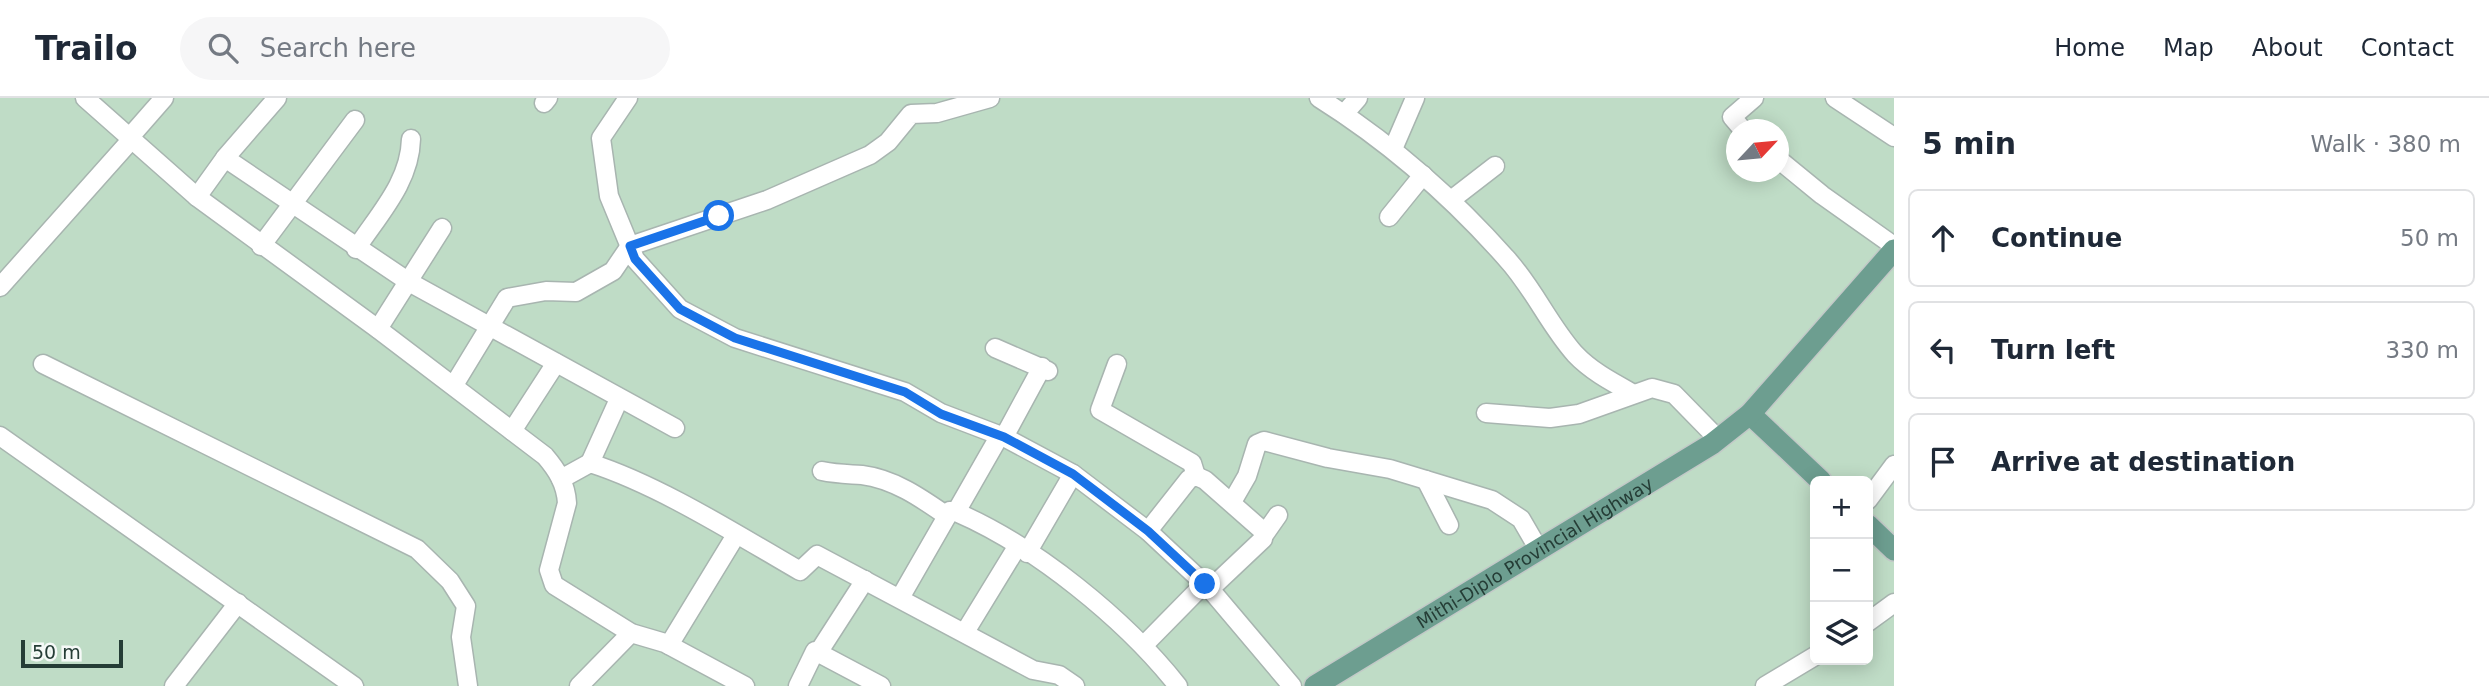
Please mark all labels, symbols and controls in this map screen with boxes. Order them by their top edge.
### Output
search box [180,17,670,80]
text: Trailo [35,29,138,68]
icon: search [204,29,242,67]
text: Search here [260,33,416,63]
text: Home [2054,34,2125,62]
text: Map [2163,34,2214,62]
text: About [2252,34,2323,62]
text: Contact [2361,34,2454,62]
north arrow [1726,119,1789,182]
text: 5 min [1922,126,2016,161]
text: Walk · 380 m [2310,131,2461,157]
route start [703,200,734,231]
icon: ahead [1924,219,1962,257]
text: Continue [1991,223,2122,253]
text: 50 m [2400,225,2459,251]
icon: left [1924,331,1962,369]
text: Turn left [1991,335,2115,365]
text: 330 m [2385,337,2459,363]
icon: arrive [1924,443,1962,481]
text: Arrive at destination [1991,447,2295,477]
street label: Mithi-Diplo Provincial Highway [1412,472,1657,632]
map controls [1810,476,1873,665]
button: + [1810,476,1873,539]
button: − [1810,539,1873,602]
route end [1189,568,1220,599]
button: layers [1810,602,1873,665]
scale bar [21,637,122,669]
text: 50 m [32,641,81,663]

